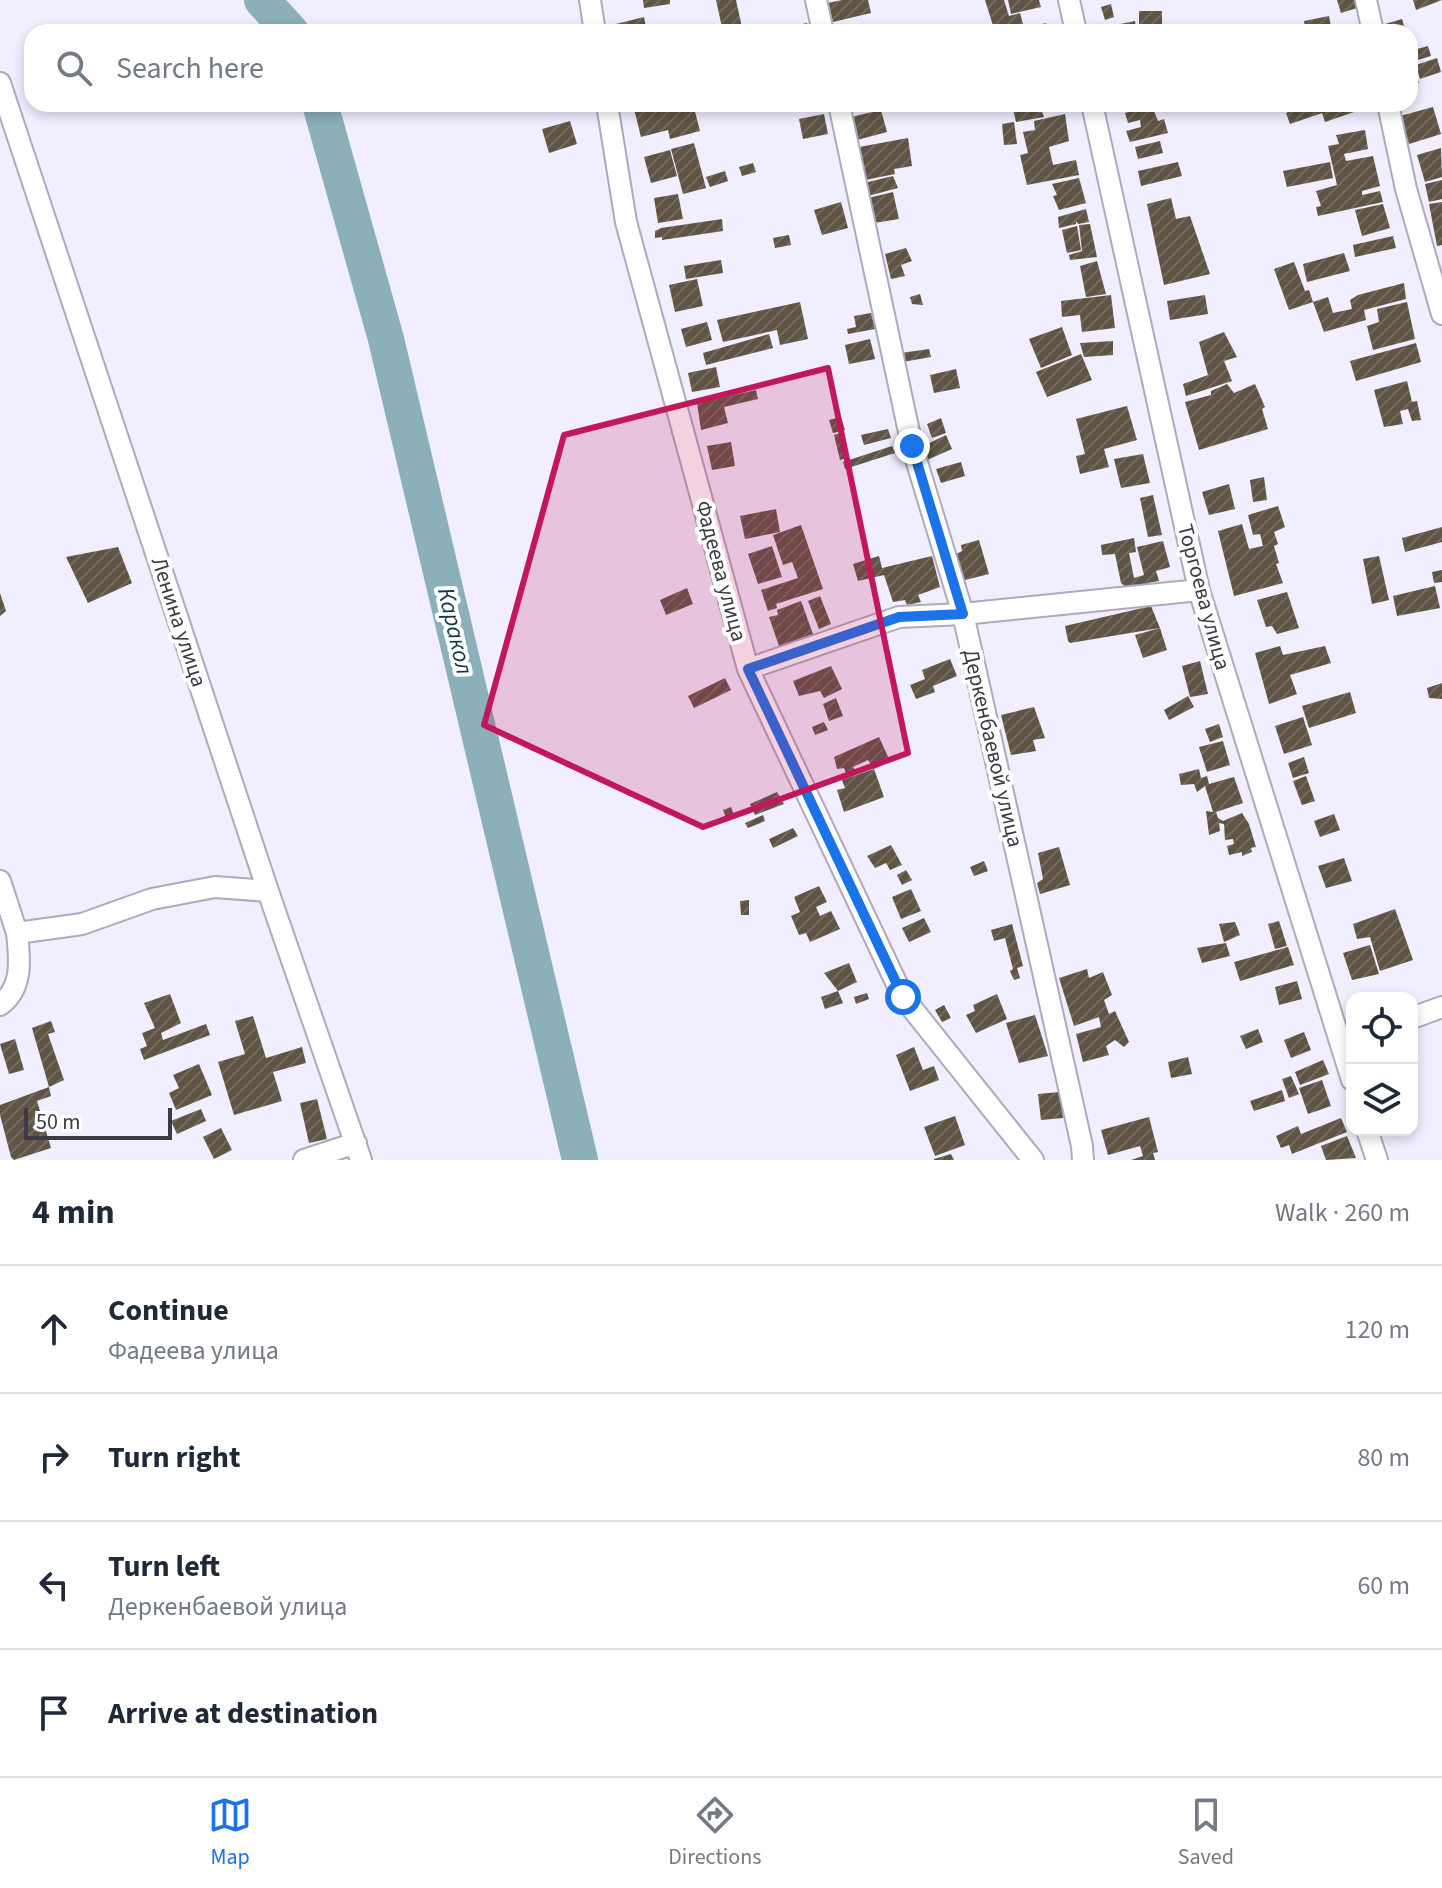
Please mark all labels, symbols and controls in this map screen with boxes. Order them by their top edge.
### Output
search box [24,24,1418,112]
icon: search [52,46,96,90]
text: Search here [116,47,264,90]
route end [894,428,930,464]
street label: Фадеева улица [687,497,755,645]
street label: Торгоева улица [1169,521,1239,673]
street label: Ленина улица [143,553,215,691]
water label: Каракол [428,584,482,678]
street label: Деркенбаевой улица [955,646,1031,850]
route start [885,979,921,1015]
map controls [1346,992,1418,1136]
button: locate [1346,992,1418,1064]
button: layers [1346,1064,1418,1136]
scale bar [24,1104,172,1140]
text: 50 m [36,1106,81,1138]
text: 4 min [32,1188,115,1237]
text: Walk · 260 m [1275,1194,1410,1231]
text: Continue [108,1289,229,1332]
icon: ahead [32,1307,76,1351]
text: 120 m [1344,1311,1410,1348]
text: Фадеева улица [108,1332,279,1369]
icon: right [32,1435,76,1479]
text: Turn right [108,1436,240,1479]
text: 80 m [1357,1439,1410,1476]
text: Turn left [108,1545,220,1588]
icon: left [32,1563,76,1607]
text: 60 m [1357,1567,1410,1604]
text: Деркенбаевой улица [108,1588,347,1625]
icon: arrive [32,1691,76,1735]
text: Arrive at destination [108,1692,378,1735]
tab: Map [208,1793,252,1873]
tab: Directions [668,1793,761,1873]
tab: Saved [1178,1793,1234,1873]

